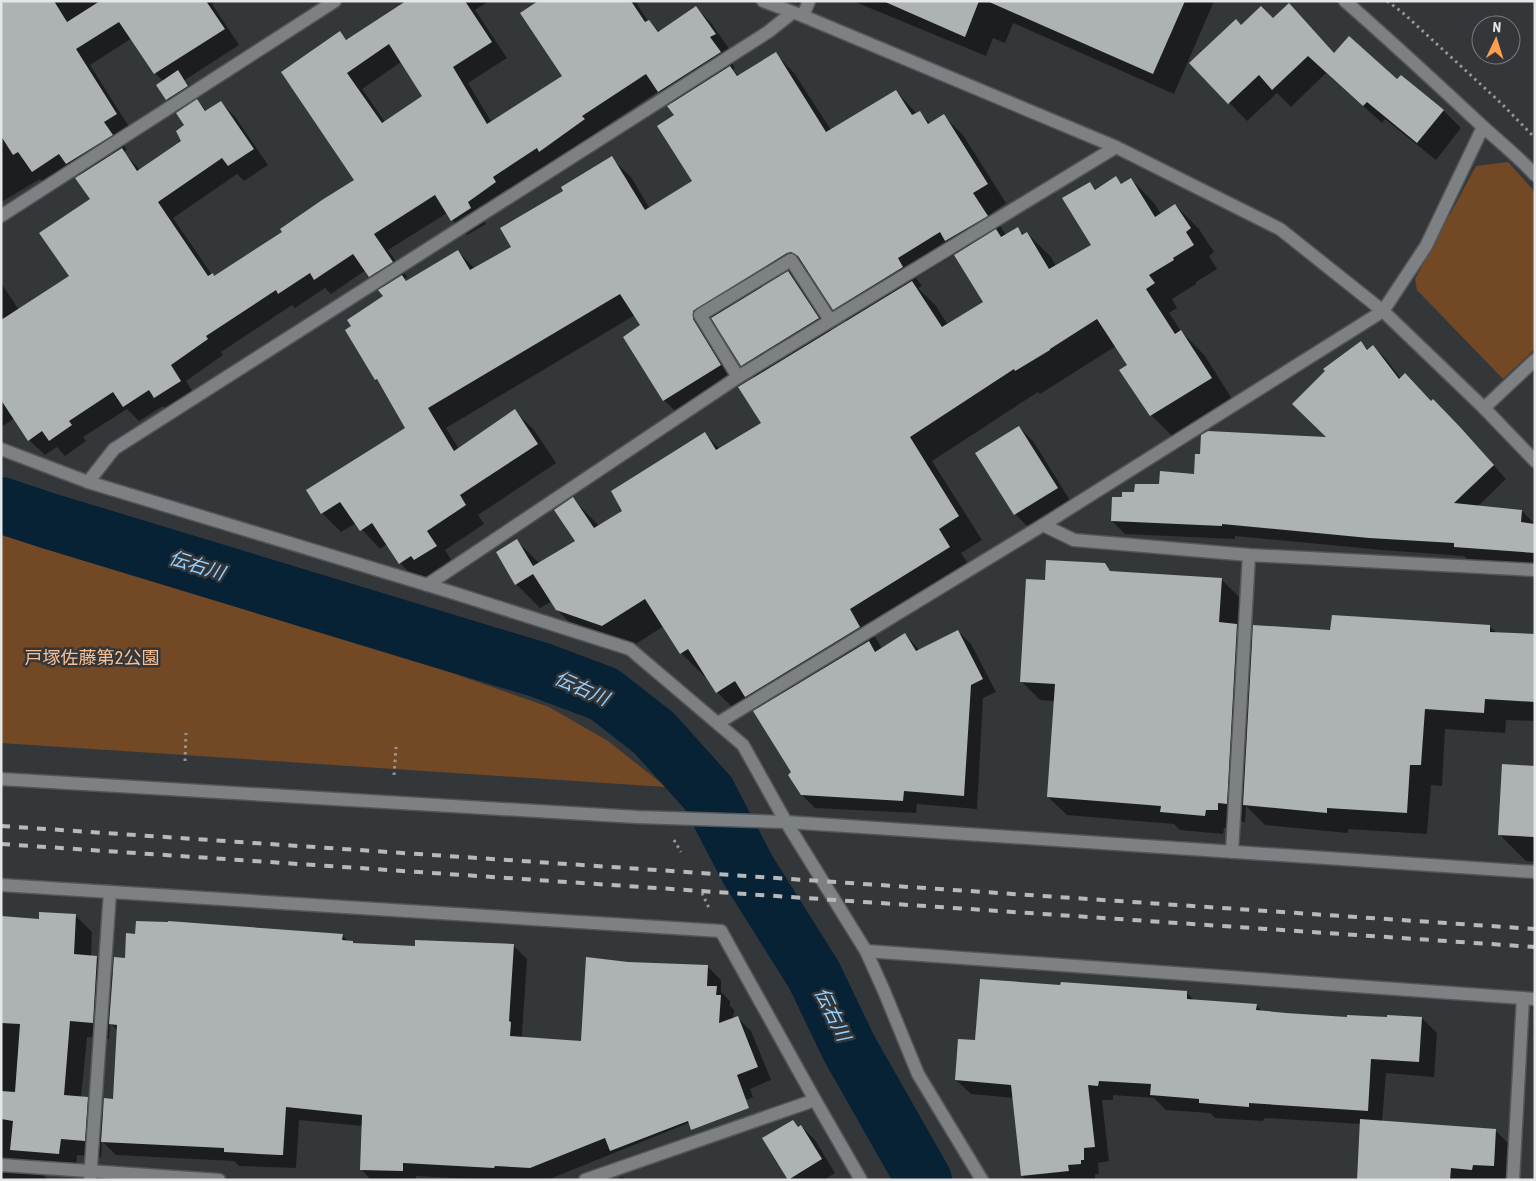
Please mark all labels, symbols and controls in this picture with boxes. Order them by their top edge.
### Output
north arrow [1471,15,1521,65]
text: N [1492,19,1502,35]
water label: 伝右川 [166,546,229,585]
park label: 戸塚佐藤第2公園 [25,647,159,668]
water label: 伝右川 [551,666,614,711]
water label: 伝右川 [810,984,856,1047]

